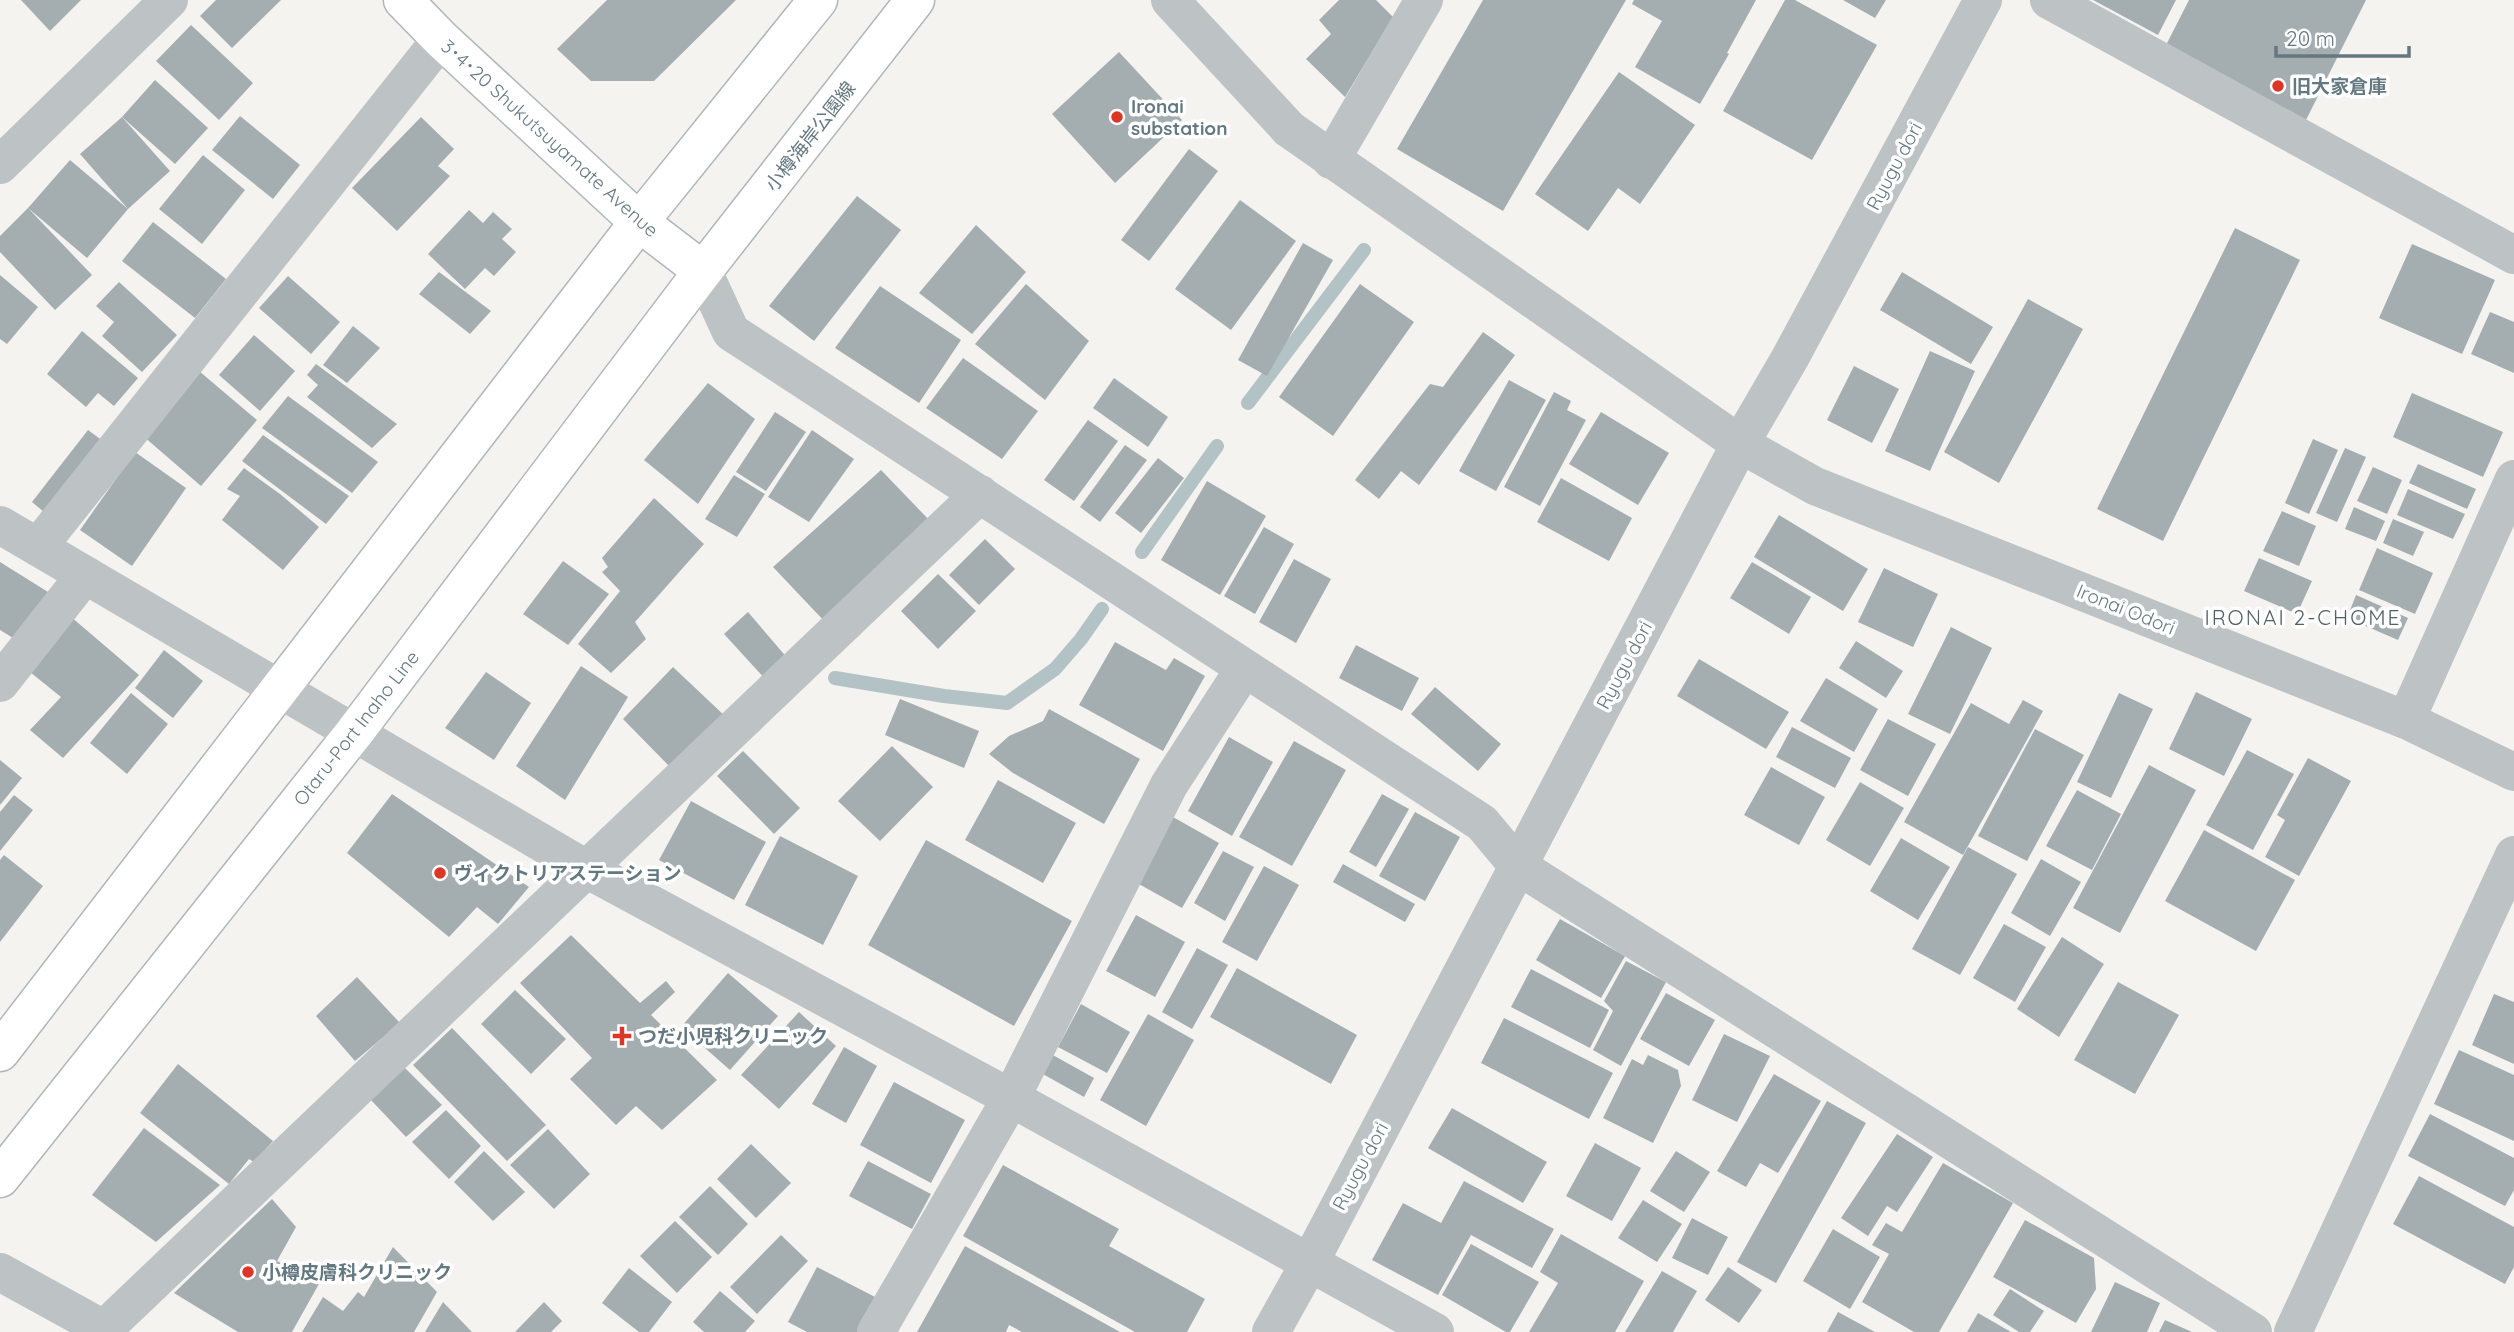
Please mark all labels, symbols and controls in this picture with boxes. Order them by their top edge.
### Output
scale bar [2276,14,2409,58]
text: 20 m [2286,25,2335,51]
street label: 3･4･20 Shukutsuyamate Avenue [436,34,664,242]
place label: 旧大家倉庫 [2292,74,2387,98]
street label: 小樽海岸公園線 [760,76,860,196]
marker: 旧大家倉庫 [2270,78,2286,94]
place label: Ironai substation [1131,94,1228,140]
marker: Ironai substation [1109,109,1125,125]
street label: Ryugu dori [1861,118,1927,214]
street label: Ironai Odori [2073,578,2179,640]
district label: IRONAI 2-CHOME [2204,604,2402,630]
street label: Ryugu dori [1591,617,1657,713]
street label: Otaru-Port Inaho Line [288,646,424,810]
place label: ヴィクトリアステーション [454,861,682,885]
marker: ヴィクトリアステーション [432,865,448,881]
place label: つだ小児科クリニック [638,1024,828,1048]
marker: つだ小児科クリニック [612,1026,632,1046]
street label: Ryugu dori [1327,1118,1393,1214]
place label: 小樽皮膚科クリニック [262,1260,452,1284]
marker: 小樽皮膚科クリニック [240,1264,256,1280]

